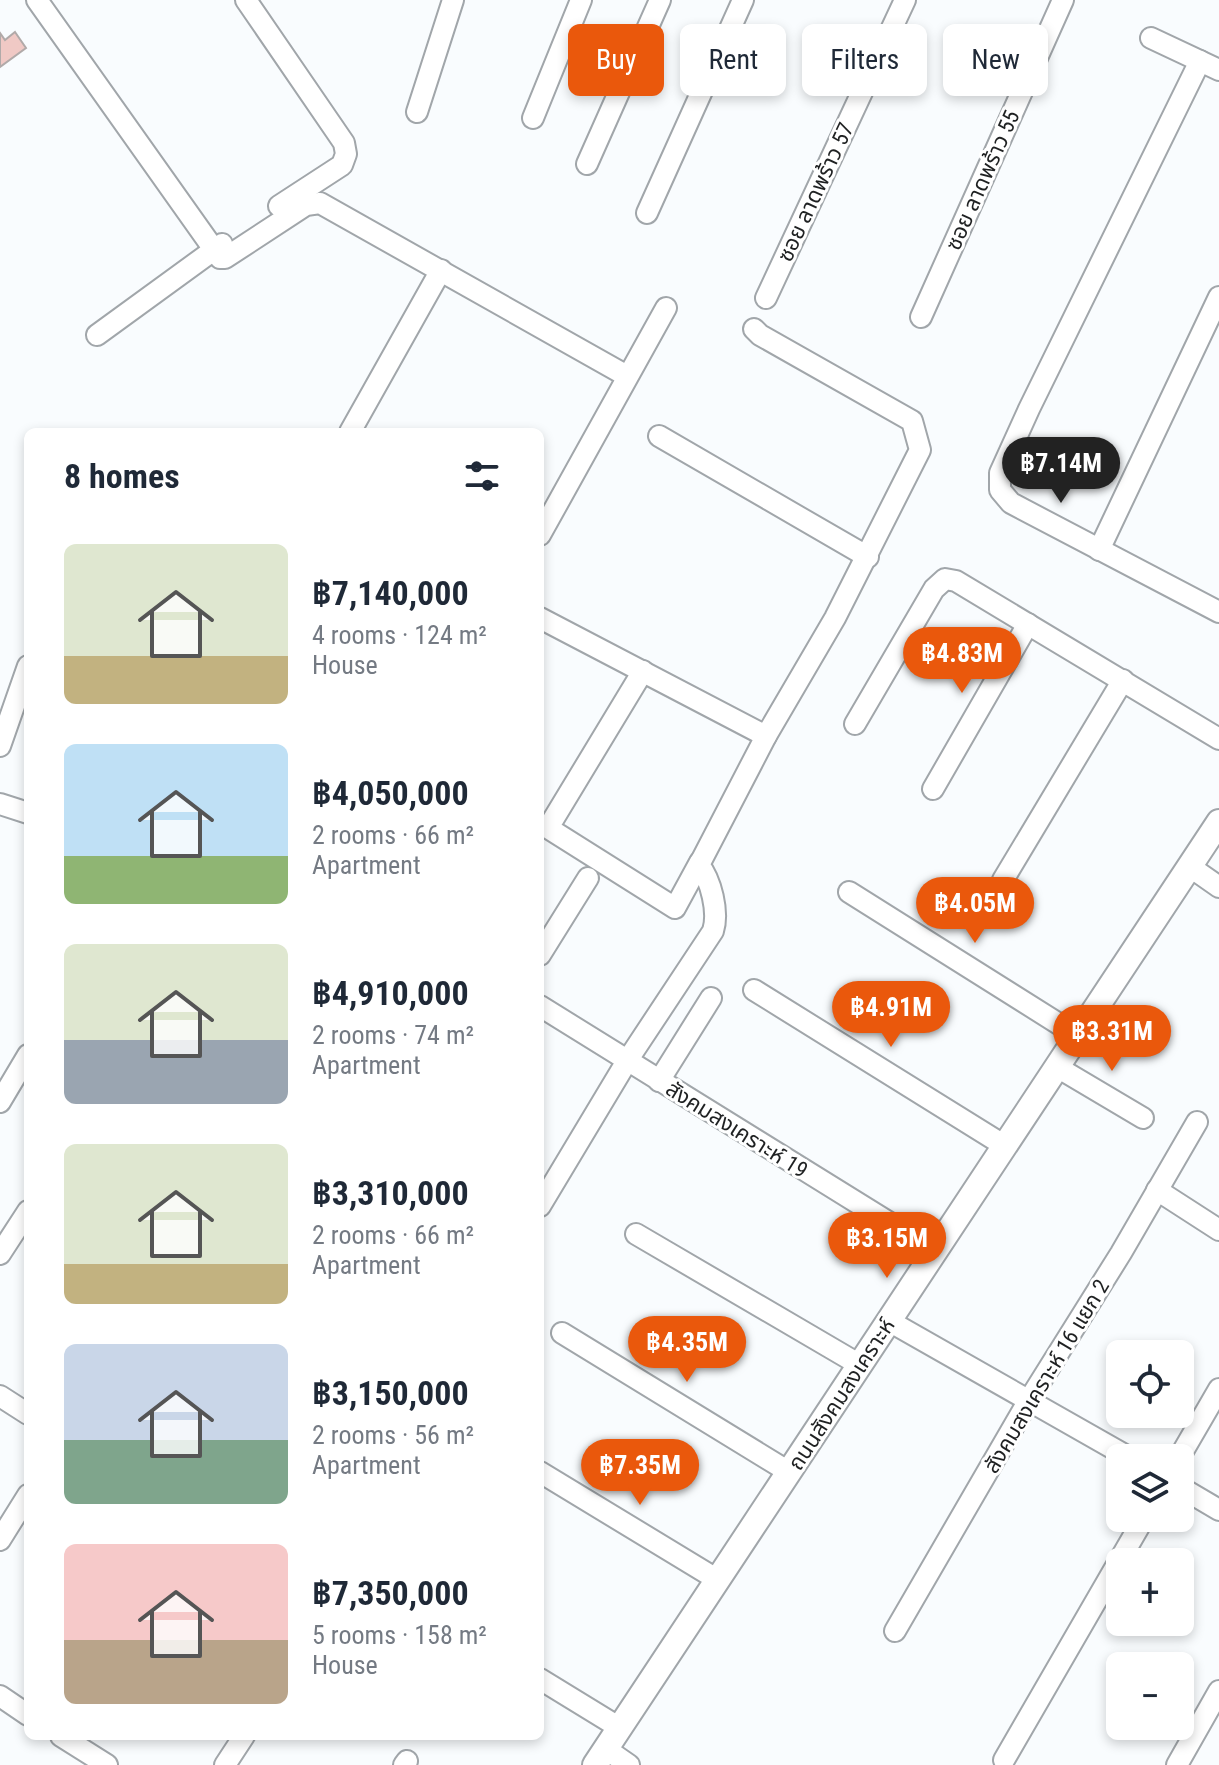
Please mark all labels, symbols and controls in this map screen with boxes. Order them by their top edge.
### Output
chip: Buy [568,24,664,96]
chip: Rent [680,24,786,96]
chip: Filters [802,24,927,96]
chip: New [943,24,1048,96]
street label: ซอย ลาดพร้าว 55 [940,106,1024,254]
street label: ซอย ลาดพร้าว 57 [772,119,859,266]
pin: ฿7.14M [996,437,1126,505]
text: ฿7.14M [1020,448,1102,478]
icon: filters [460,454,504,498]
text: 8 homes [64,456,180,496]
text: ฿7,140,000 [312,573,469,613]
icon: home [128,576,224,672]
text: 4 rooms · 124 m² [312,620,487,650]
pin: ฿4.83M [897,627,1027,695]
text: ฿4.83M [921,638,1003,668]
text: House [312,650,378,680]
text: ฿4,050,000 [312,773,469,813]
icon: home [128,776,224,872]
text: 2 rooms · 66 m² [312,820,474,850]
text: Apartment [312,850,421,880]
pin: ฿4.05M [910,877,1040,945]
text: ฿4.05M [934,888,1016,918]
text: ฿4,910,000 [312,973,469,1013]
icon: home [128,976,224,1072]
pin: ฿4.91M [826,981,956,1049]
text: ฿4.91M [850,992,932,1022]
pin: ฿3.31M [1047,1005,1177,1073]
text: ฿3.31M [1071,1016,1153,1046]
text: 2 rooms · 74 m² [312,1020,474,1050]
text: Apartment [312,1050,421,1080]
street label: สังคมสงเคราะห์ 19 [661,1076,812,1183]
text: ฿3,310,000 [312,1173,469,1213]
icon: home [128,1176,224,1272]
pin: ฿3.15M [822,1212,952,1280]
text: 2 rooms · 66 m² [312,1220,474,1250]
text: ฿3.15M [846,1223,928,1253]
text: Apartment [312,1250,421,1280]
street label: สังคมสงเคราะห์ 16 แยก 2 [979,1275,1114,1478]
street label: ถนนสังคมสงเคราะห์ [783,1313,900,1475]
pin: ฿4.35M [622,1316,752,1384]
text: ฿4.35M [646,1327,728,1357]
map controls [1106,1340,1194,1740]
button: locate [1106,1340,1194,1428]
text: ฿3,150,000 [312,1373,469,1413]
icon: home [128,1376,224,1472]
text: 2 rooms · 56 m² [312,1420,474,1450]
pin: ฿7.35M [575,1439,705,1507]
button: layers [1106,1444,1194,1532]
text: Apartment [312,1450,421,1480]
text: ฿7.35M [599,1450,681,1480]
button: + [1106,1548,1194,1636]
text: ฿7,350,000 [312,1573,469,1613]
icon: home [128,1576,224,1672]
text: 5 rooms · 158 m² [312,1620,487,1650]
text: House [312,1650,378,1680]
button: − [1106,1652,1194,1740]

